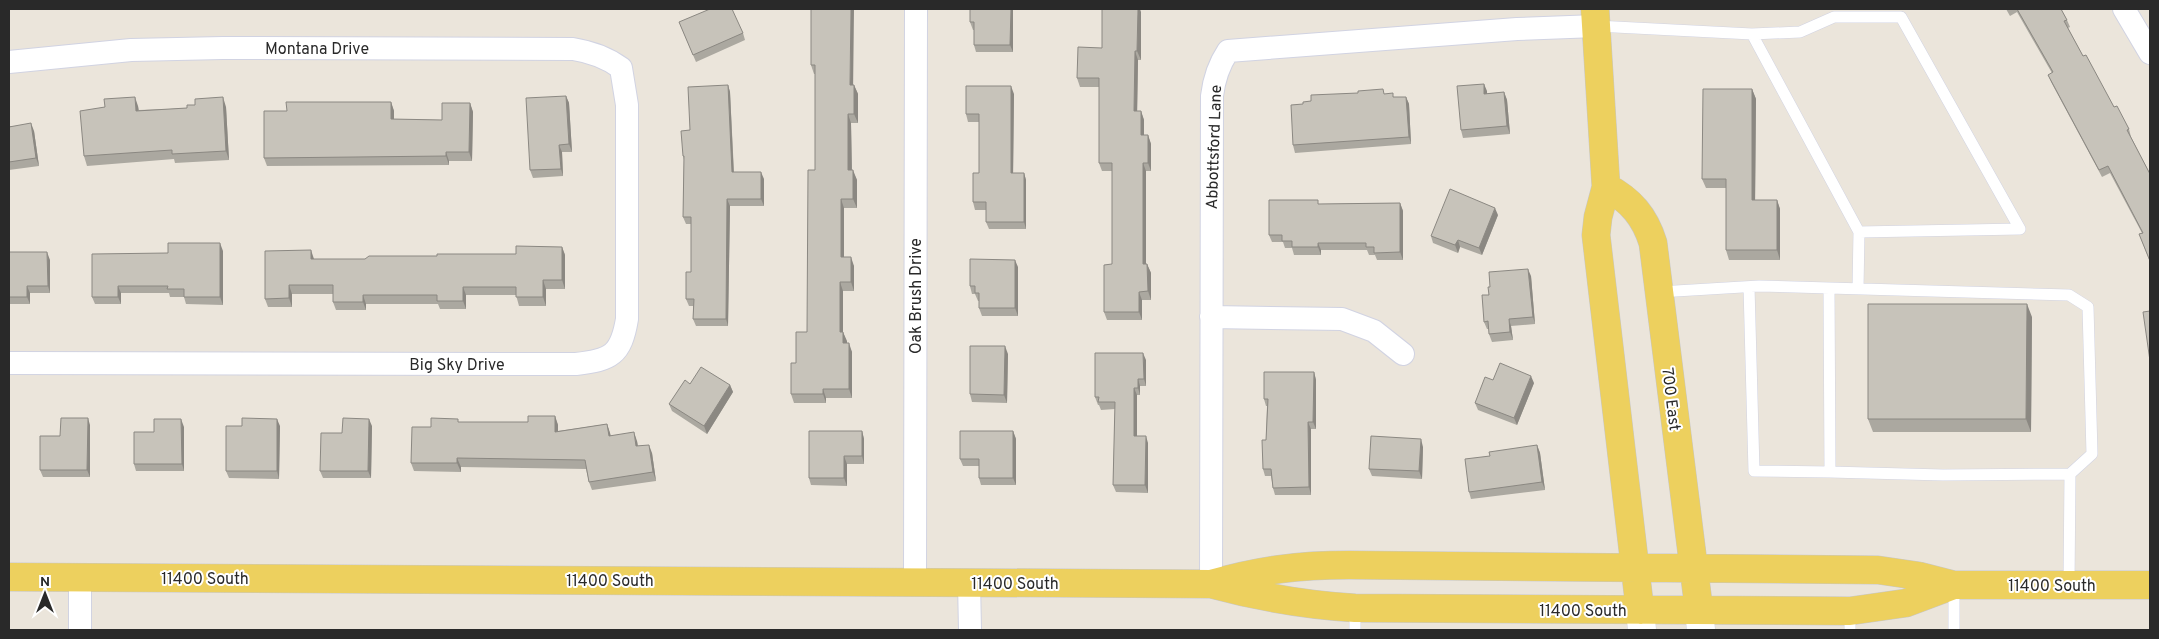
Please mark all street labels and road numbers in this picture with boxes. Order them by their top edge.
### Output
street label: Montana Drive [265,40,369,60]
street label: Abbottsford Lane [1203,84,1227,210]
street label: Oak Brush Drive [907,238,927,354]
street label: Big Sky Drive [409,356,505,376]
street label: 700 East [1656,367,1684,432]
street label: 11400 South [161,570,249,590]
street label: 11400 South [566,572,654,592]
street label: 11400 South [971,575,1059,595]
street label: 11400 South [2008,577,2096,597]
street label: 11400 South [1539,602,1627,622]

